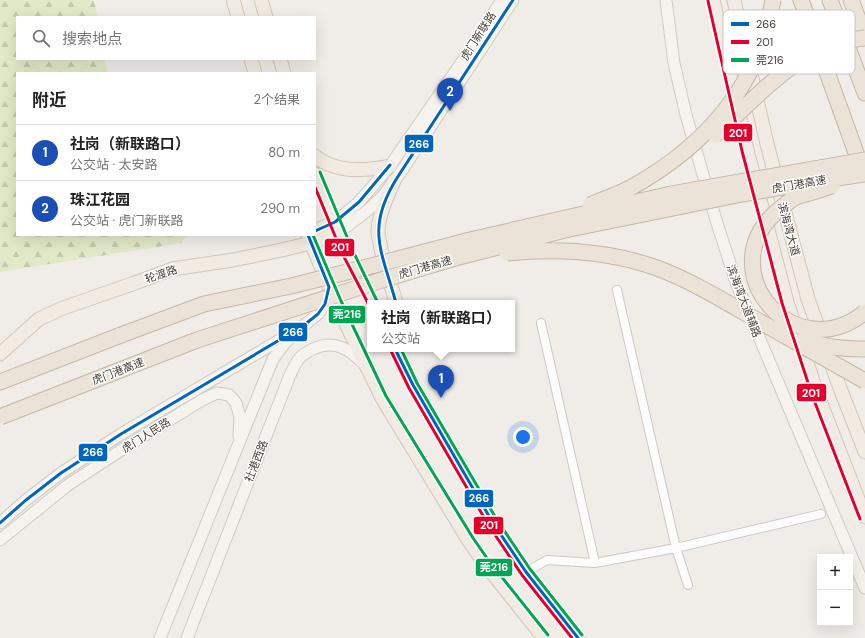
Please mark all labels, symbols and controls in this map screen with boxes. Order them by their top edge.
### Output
street label: 虎门新联路 [457,9,499,63]
legend [723,10,855,74]
search box [16,16,316,60]
text: 266 [756,17,776,31]
icon: search [30,27,52,49]
text: 搜索地点 [62,29,122,49]
text: 201 [756,35,773,49]
text: 莞216 [756,53,784,67]
pin: 2 [437,78,463,111]
text: 附近 [32,89,66,111]
text: 2个结果 [254,91,300,108]
line badge: 201 [723,123,753,142]
text: 201 [729,126,747,140]
text: 社岗（新联路口） [70,134,190,154]
line badge: 266 [404,134,434,153]
text: 266 [409,137,429,151]
text: 1 [43,144,47,161]
text: 80 m [268,144,300,161]
text: 公交站 · 太安路 [70,156,158,173]
street label: 虎门港高速 [771,172,827,196]
text: 珠江花园 [70,190,130,210]
text: 2 [41,200,49,217]
text: 290 m [261,200,300,217]
street label: 滨海湾大道 [775,201,803,257]
text: 公交站 · 虎门新联路 [70,212,184,229]
line badge: 201 [324,238,355,257]
text: 201 [331,240,349,254]
street label: 虎门港高速 [397,253,453,281]
street label: 轮渡路 [143,262,179,286]
street label: 滨海湾大道辅路 [724,263,764,339]
popup [367,300,515,352]
line badge: 莞216 [328,305,366,324]
text: 莞216 [333,307,361,321]
text: 社岗（新联路口） [381,308,501,328]
line badge: 266 [278,322,308,342]
text: 266 [283,325,303,339]
text: 公交站 [381,330,420,347]
street label: 虎门港高速 [90,355,146,387]
pin: 1 [428,365,454,398]
line badge: 201 [796,383,827,402]
text: 201 [802,386,820,400]
street label: 虎门人民路 [119,414,173,456]
your location [513,427,533,447]
street label: 社港西路 [242,438,270,484]
line badge: 266 [78,443,108,462]
text: 266 [83,445,103,459]
line badge: 266 [464,489,494,508]
text: 266 [469,491,489,505]
line badge: 201 [473,516,504,535]
text: 201 [480,518,498,532]
map controls [817,554,853,626]
button: + [817,554,853,590]
line badge: 莞216 [475,558,513,577]
text: 莞216 [480,560,508,574]
button: − [817,590,853,626]

